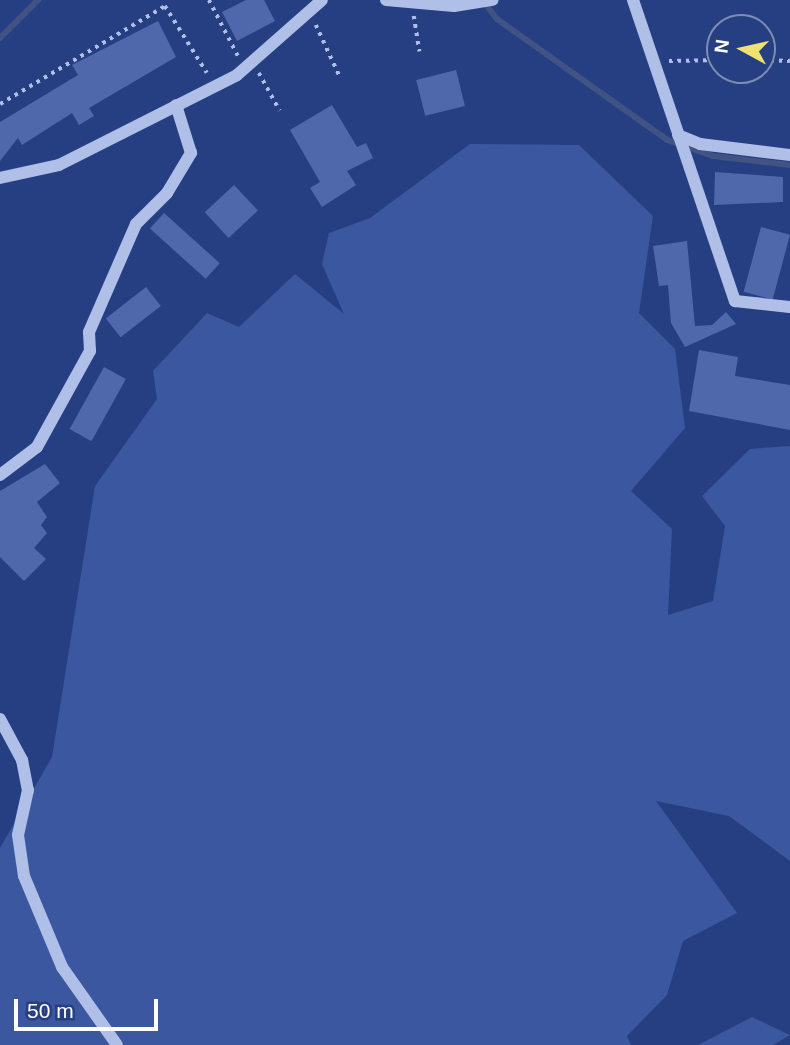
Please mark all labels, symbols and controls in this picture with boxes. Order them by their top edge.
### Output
north arrow [706,14,776,84]
text: N [710,38,733,55]
scale bar [18,986,161,1030]
text: 50 m [27,999,74,1022]

